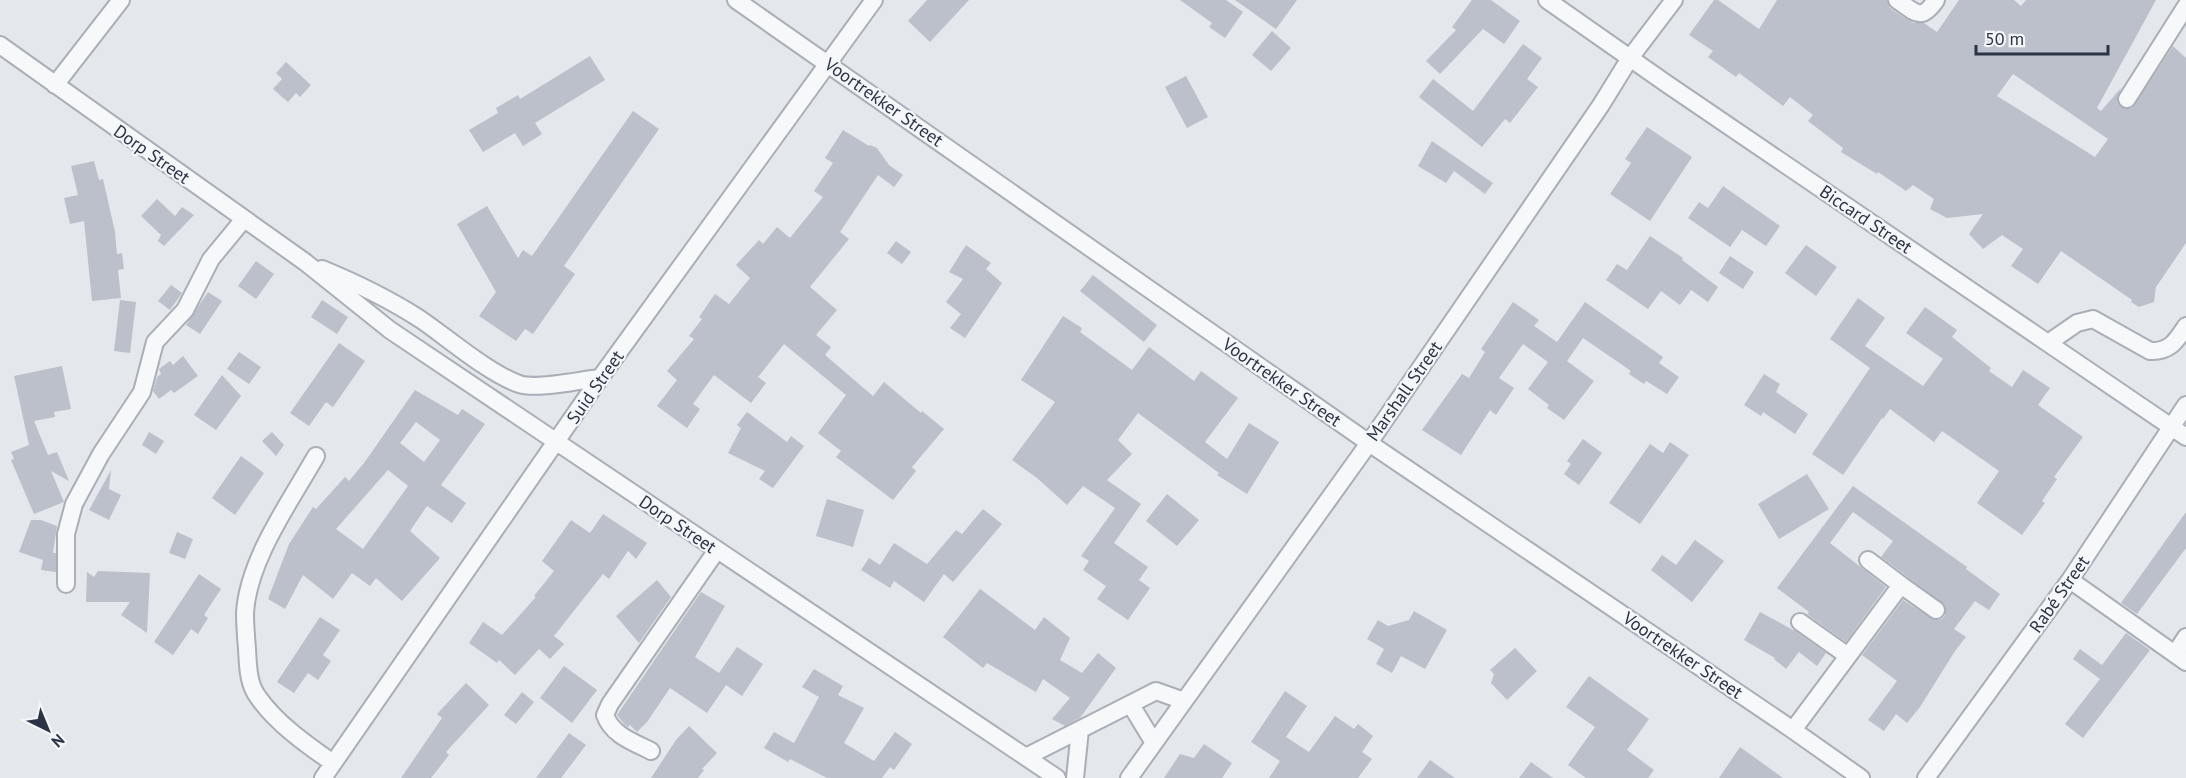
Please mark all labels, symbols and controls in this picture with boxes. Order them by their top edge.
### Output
scale bar [1976,18,2108,56]
text: 50 m [1985,27,2024,50]
street label: Voortrekker Street [819,52,948,151]
street label: Dorp Street [109,119,195,189]
street label: Biccard Street [1815,180,1917,258]
street label: Voortrekker Street [1217,332,1346,431]
street label: Marshall Street [1361,337,1447,445]
street label: Suid Street [561,346,629,428]
street label: Dorp Street [635,490,721,558]
street label: Rabé Street [2024,551,2094,637]
street label: Voortrekker Street [1618,606,1747,704]
north arrow [18,700,78,760]
text: N [48,730,69,752]

